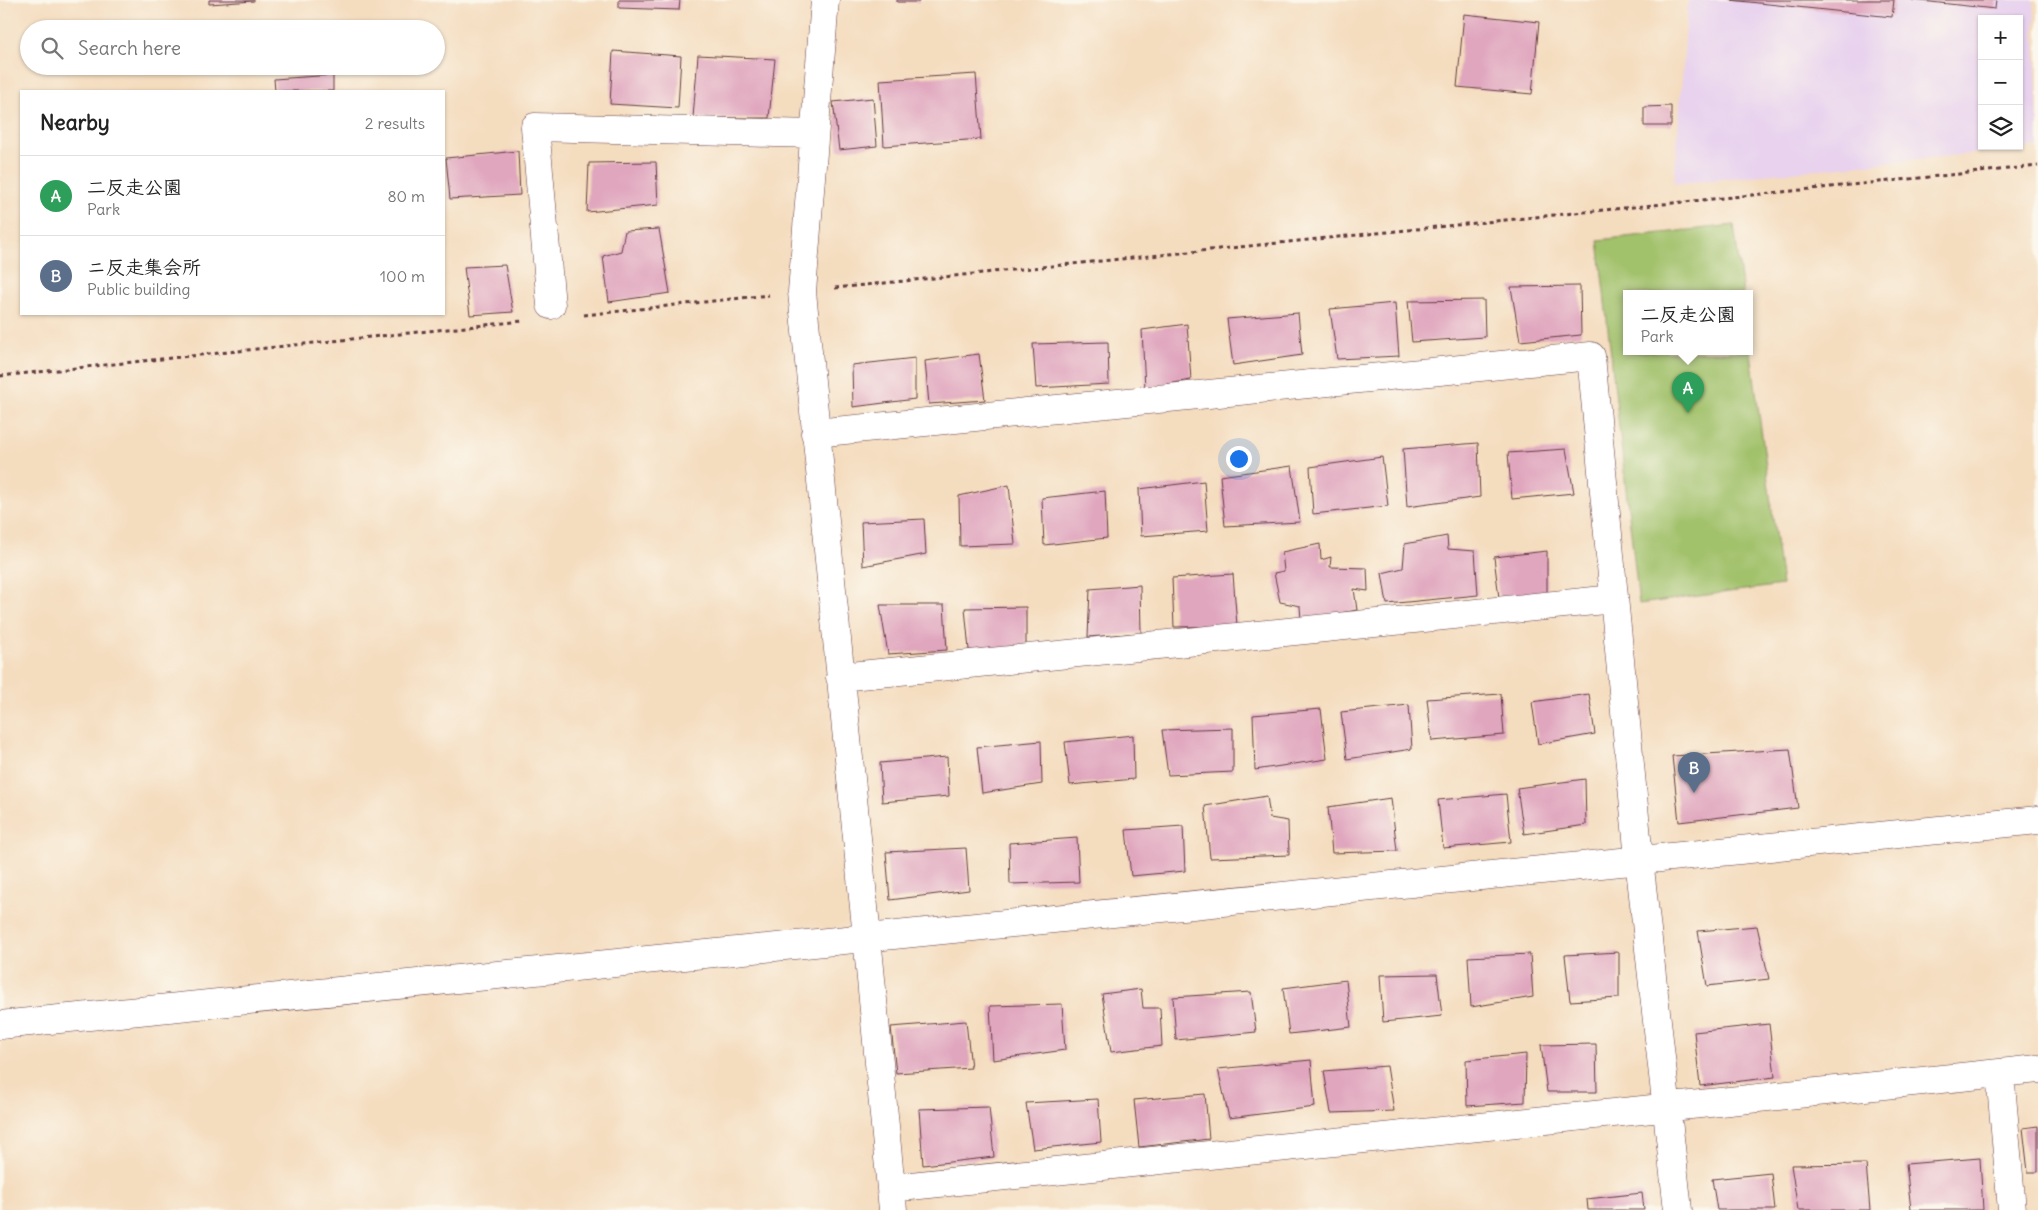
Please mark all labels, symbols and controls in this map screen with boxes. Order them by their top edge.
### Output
map controls [1978,15,2023,150]
button: + [1978,15,2023,60]
search box [20,20,445,75]
icon: search [38,34,66,62]
text: Search here [78,36,181,60]
button: − [1978,60,2023,105]
button: layers [1978,105,2023,150]
text: Nearby [40,109,110,136]
text: 2 results [365,113,425,133]
text: 二反走公園 [87,175,182,199]
text: A [51,186,61,206]
text: 80 m [387,186,425,206]
text: Park [87,199,120,219]
text: ニ反走集会所 [87,255,201,279]
text: B [51,266,61,286]
text: 100 m [380,266,425,286]
text: Public building [87,279,190,299]
popup [1623,290,1753,355]
text: 二反走公園 [1640,302,1736,326]
text: Park [1640,326,1674,346]
pin: A [1672,372,1704,413]
your location [1226,446,1252,472]
pin: B [1678,752,1710,793]

